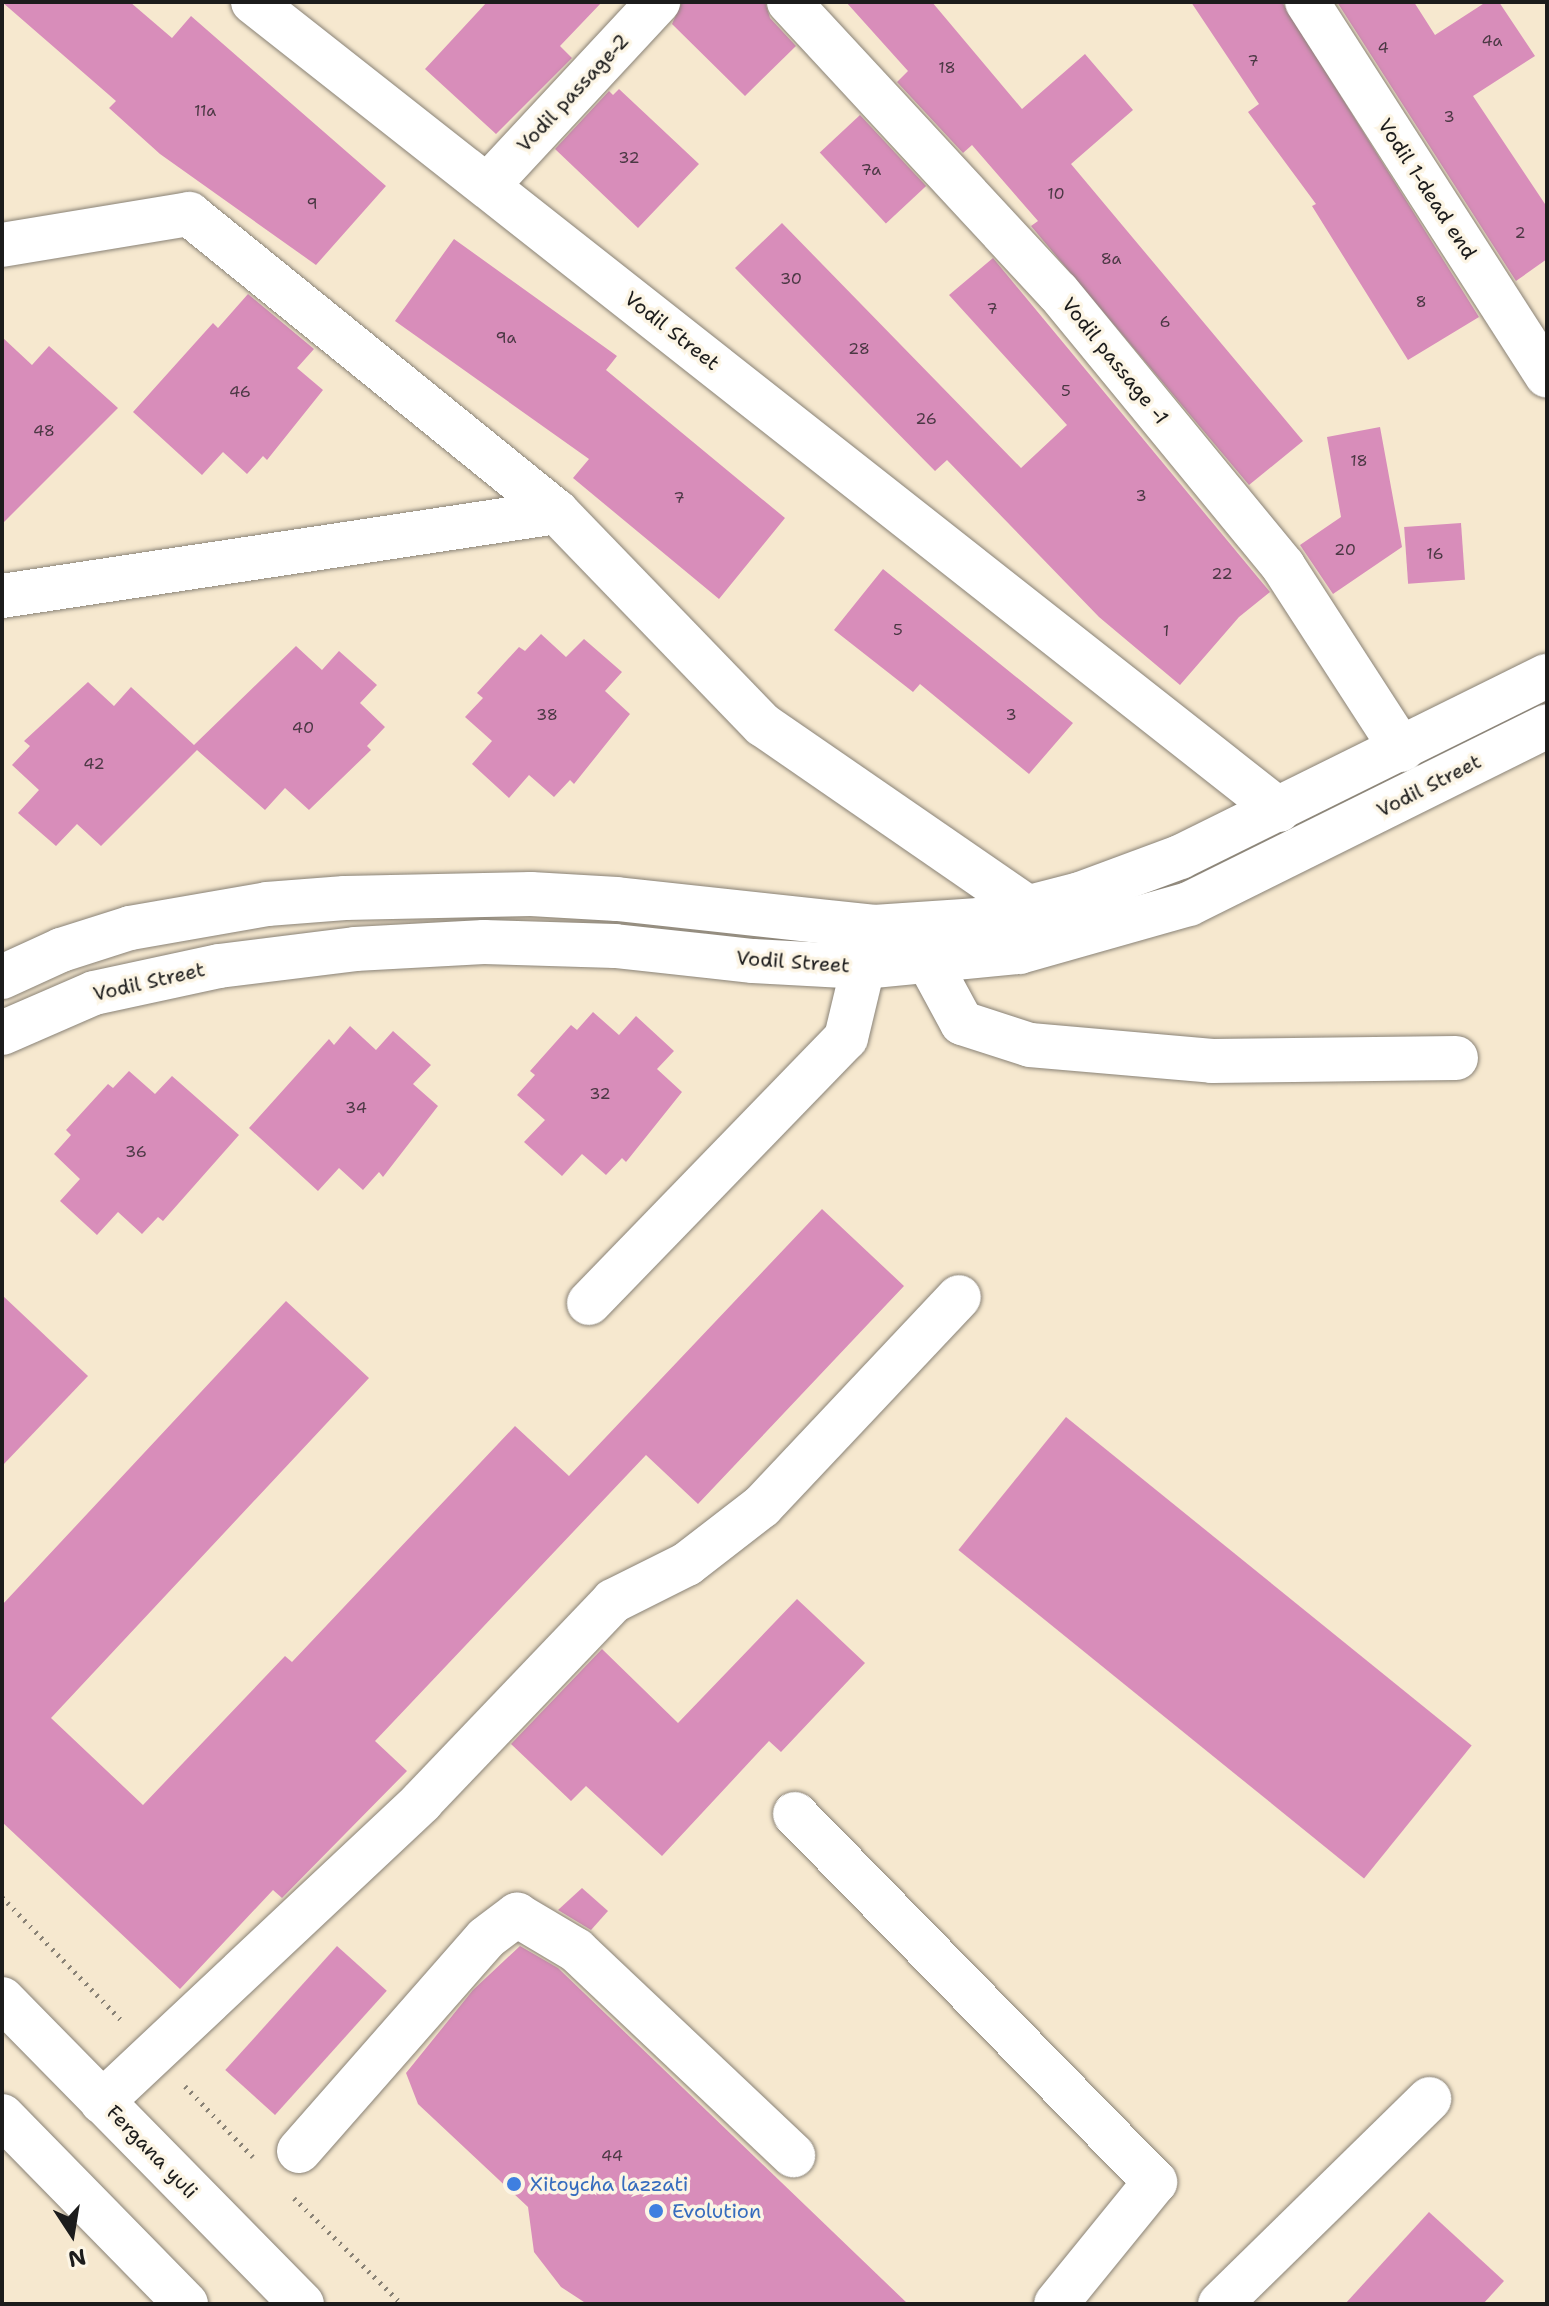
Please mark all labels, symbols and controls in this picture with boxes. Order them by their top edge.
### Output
street label: Vodil passage-2 [512,29,634,157]
house number: 4a [1482,31,1502,51]
house number: 4 [1377,38,1389,58]
house number: 7 [1247,51,1259,71]
house number: 18 [938,58,956,78]
house number: 11a [194,101,216,121]
house number: 3 [1443,107,1455,127]
street label: Vodil 1-dead end [1373,114,1481,264]
house number: 32 [618,148,640,168]
house number: 7a [861,160,881,180]
house number: 10 [1047,184,1065,204]
house number: 9 [306,194,318,214]
house number: 2 [1514,223,1526,243]
house number: 8a [1101,249,1121,269]
house number: 30 [780,269,802,289]
street label: Vodil Street [620,286,724,376]
house number: 8 [1415,292,1427,312]
street label: Vodil passage -1 [1057,293,1173,429]
house number: 7 [986,299,998,319]
house number: 6 [1159,312,1171,332]
house number: 9a [496,328,516,348]
house number: 28 [848,339,870,359]
house number: 5 [1061,381,1071,401]
house number: 46 [229,382,251,402]
house number: 26 [915,409,937,429]
house number: 48 [33,421,55,441]
house number: 18 [1350,451,1368,471]
house number: 3 [1135,486,1147,506]
house number: 7 [673,488,685,508]
house number: 20 [1334,540,1356,560]
house number: 16 [1426,544,1444,564]
house number: 22 [1211,564,1233,584]
house number: 5 [893,620,903,640]
house number: 1 [1163,621,1169,641]
house number: 38 [536,705,558,725]
house number: 3 [1005,705,1017,725]
house number: 40 [292,718,314,738]
street label: Vodil Street [1373,749,1485,823]
house number: 42 [83,754,105,774]
street label: Vodil Street [735,946,851,978]
street label: Vodil Street [91,957,207,1007]
house number: 32 [589,1084,611,1104]
house number: 34 [345,1098,367,1118]
house number: 36 [125,1142,147,1162]
street label: Fergana yuli [102,2100,202,2204]
house number: 44 [601,2146,623,2166]
place label: Xitoycha lazzati [530,2172,688,2196]
marker: Xitoycha lazzati [505,2175,523,2193]
north arrow [32,2194,112,2274]
place label: Evolution [672,2199,761,2223]
marker: Evolution [647,2202,665,2220]
text: N [66,2242,89,2274]

